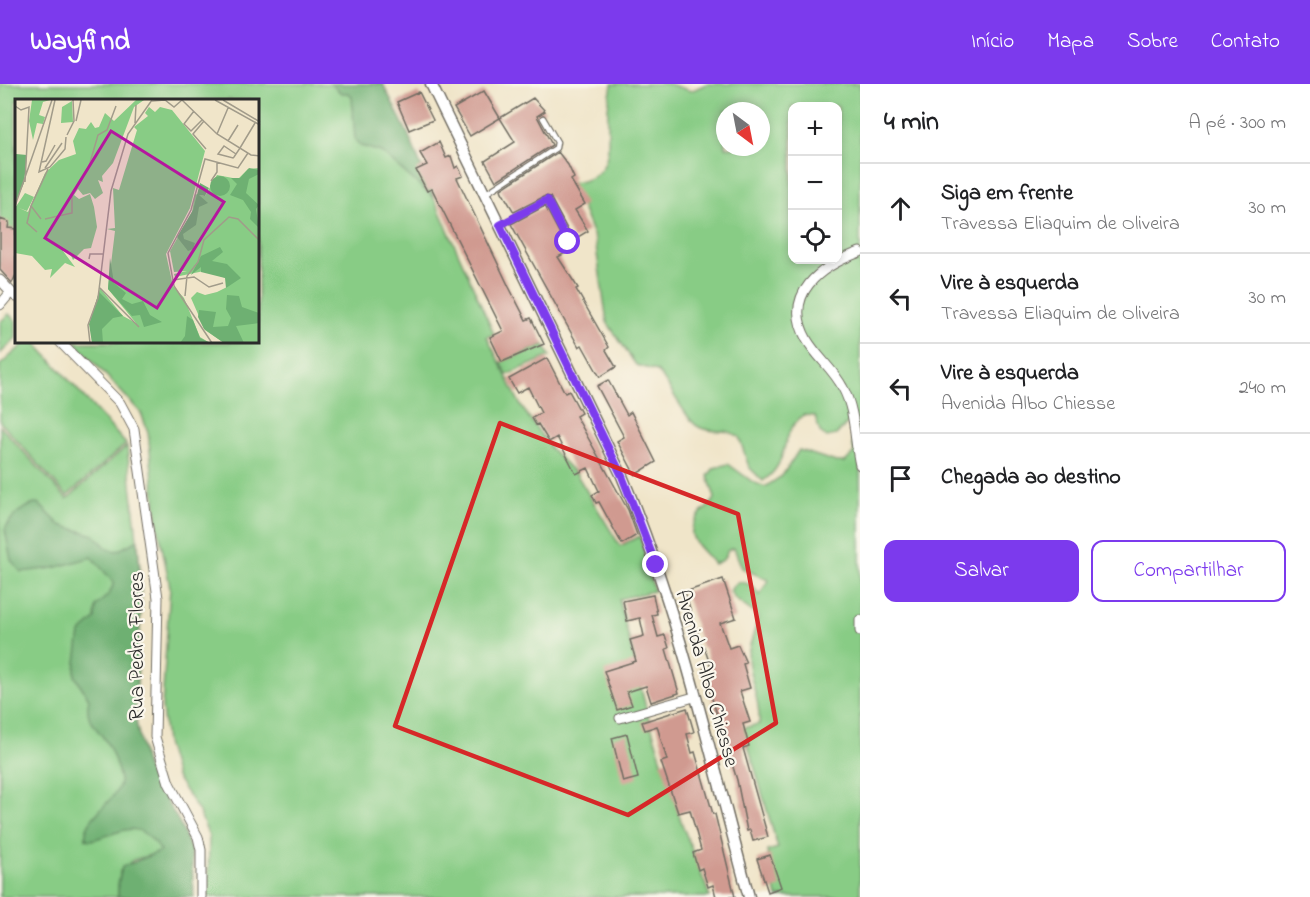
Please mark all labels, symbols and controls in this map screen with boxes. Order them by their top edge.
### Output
text: Wayfind [30,22,130,63]
text: Início [971,27,1014,57]
text: Mapa [1047,27,1094,57]
text: Sobre [1127,27,1178,57]
text: Contato [1211,27,1280,57]
inset map [15,99,260,344]
north arrow [716,102,770,156]
map controls [788,102,842,264]
button: + [788,102,842,156]
text: 4 min [884,104,939,142]
text: A pé · 300 m [1189,109,1286,138]
button: − [788,156,842,210]
text: Siga em frente [941,178,1073,210]
icon: ahead [884,192,917,225]
text: 30 m [1249,194,1286,223]
button: locate [788,210,842,264]
text: Travessa Eliaquim de Oliveira [941,210,1180,239]
route start [554,228,580,254]
text: Vire à esquerda [941,268,1079,300]
icon: left [884,282,917,315]
text: 30 m [1249,284,1286,313]
text: Travessa Eliaquim de Oliveira [941,300,1180,329]
text: Vire à esquerda [941,358,1079,390]
icon: left [884,372,917,405]
text: 240 m [1239,374,1286,403]
text: Avenida Albo Chiesse [941,390,1115,419]
icon: arrive [884,462,917,495]
text: Chegada ao destino [941,462,1121,494]
button: Salvar [884,540,1079,602]
button: Compartilhar [1091,540,1286,602]
route end [642,551,668,577]
street label: Rua Pedro Flores [123,571,153,721]
street label: Avenida Albo Chiesse [666,587,746,771]

